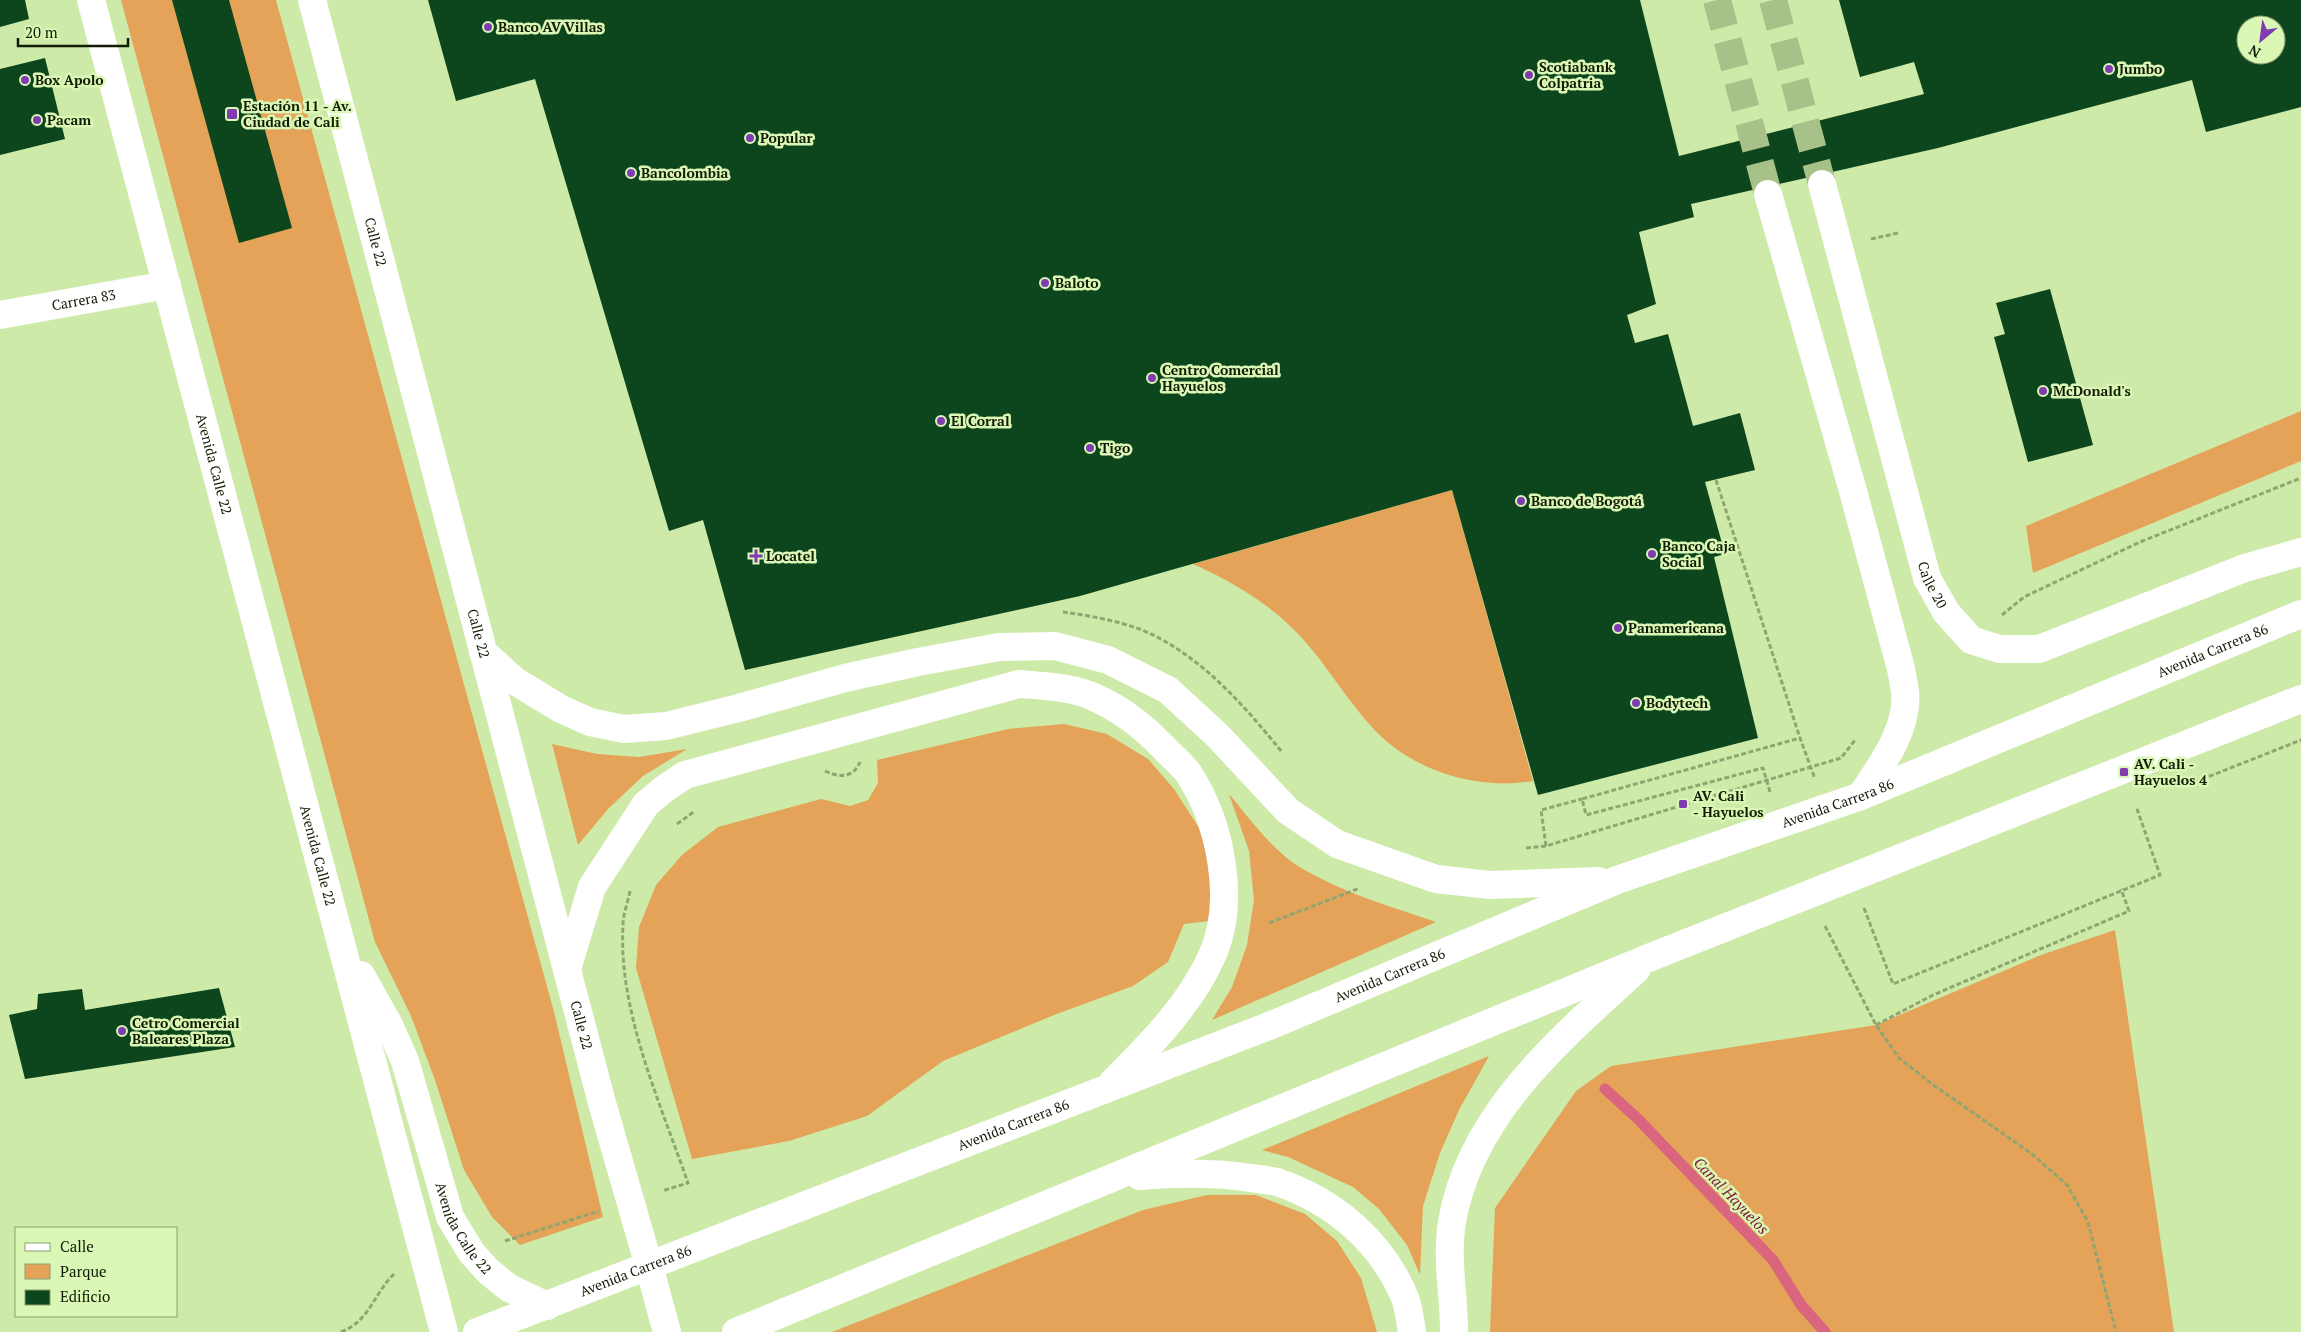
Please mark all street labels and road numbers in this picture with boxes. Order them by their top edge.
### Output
street label: Calle 22 [361,215,392,268]
street label: Carrera 83 [50,284,117,315]
street label: Avenida Calle 22 [192,412,237,516]
street label: Calle 20 [1914,559,1952,611]
street label: Calle 22 [463,607,495,660]
street label: Avenida Carrera 86 [2154,619,2271,681]
street label: Avenida Carrera 86 [1779,773,1897,832]
street label: Avenida Calle 22 [296,803,341,908]
street label: Avenida Carrera 86 [1331,943,1448,1006]
street label: Calle 22 [566,998,598,1052]
street label: Avenida Carrera 86 [955,1094,1072,1154]
street label: Avenida Calle 22 [431,1180,496,1278]
street label: Avenida Carrera 86 [577,1240,694,1300]

